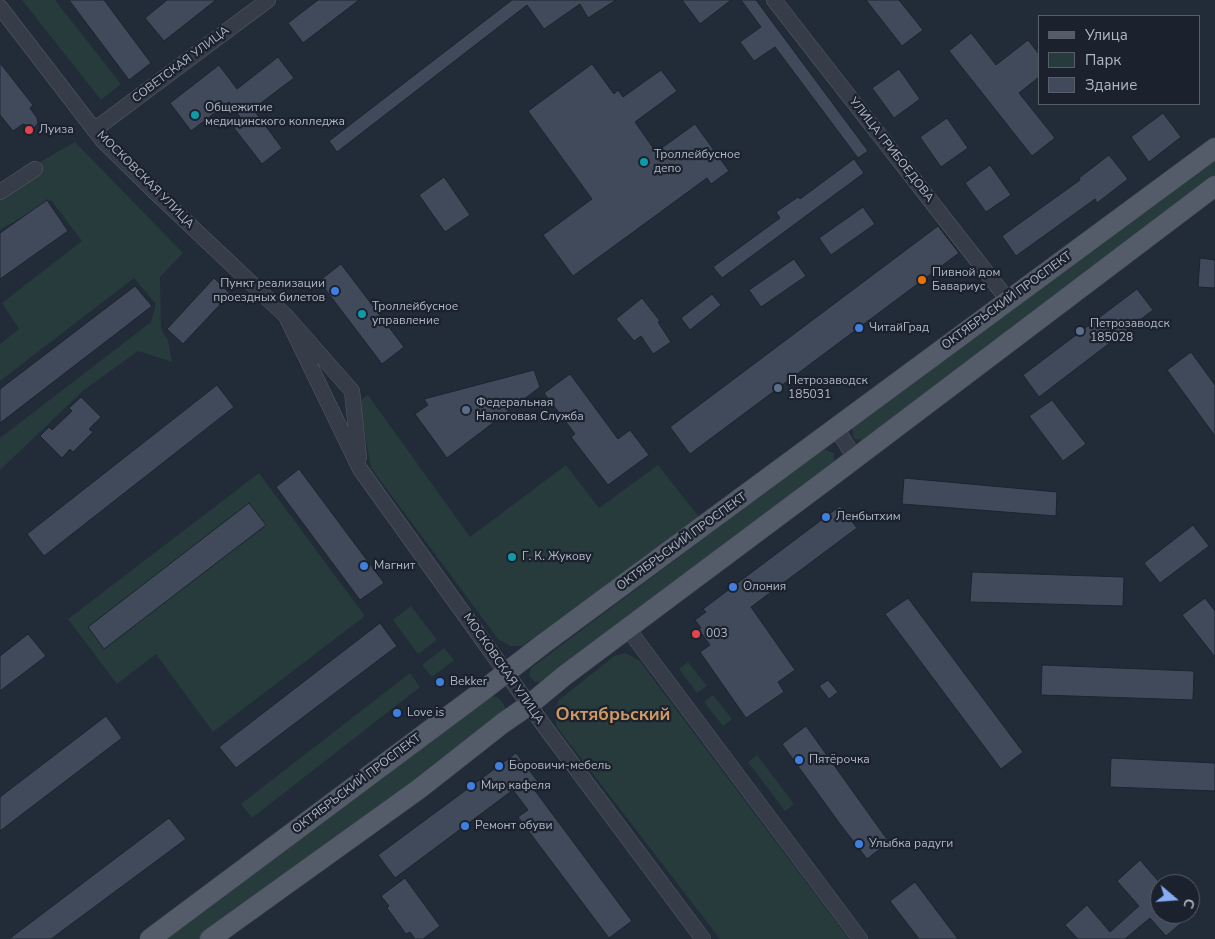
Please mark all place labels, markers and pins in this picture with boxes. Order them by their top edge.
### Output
place label: Общежитие медицинского колледжа [205,101,345,129]
marker: Общежитие медицинского колледжа [189,109,201,121]
place label: Луиза [39,123,74,137]
marker: Луиза [23,124,35,136]
place label: Троллейбусное депо [654,148,740,176]
marker: Троллейбусное депо [638,156,650,168]
place label: Пивной дом Бавариус [932,266,1000,294]
marker: Пивной дом Бавариус [916,274,928,286]
place label: Пункт реализации проездных билетов [213,277,325,305]
marker: Пункт реализации проездных билетов [329,285,341,297]
place label: Троллейбусное управление [372,300,458,328]
marker: Троллейбусное управление [356,308,368,320]
place label: Петрозаводск 185028 [1090,317,1170,345]
place label: ЧитайГрад [869,321,929,335]
marker: ЧитайГрад [853,322,865,334]
marker: Петрозаводск 185028 [1074,325,1086,337]
place label: Петрозаводск 185031 [788,374,868,402]
marker: Петрозаводск 185031 [772,382,784,394]
place label: Федеральная Налоговая Служба [476,396,584,424]
marker: Федеральная Налоговая Служба [460,404,472,416]
place label: Ленбытхим [836,510,901,524]
marker: Ленбытхим [820,511,832,523]
place label: Г. К. Жукову [522,550,592,564]
marker: Г. К. Жукову [506,551,518,563]
place label: Магнит [374,559,415,573]
marker: Магнит [358,560,370,572]
place label: Олония [743,580,786,594]
marker: Олония [727,581,739,593]
place label: 003 [706,627,728,641]
marker: 003 [690,628,702,640]
place label: Bekker [450,675,487,689]
marker: Bekker [434,676,446,688]
place label: Love is [407,706,444,720]
marker: Love is [391,707,403,719]
place label: Пятёрочка [809,753,870,767]
marker: Пятёрочка [793,754,805,766]
place label: Боровичи-мебель [509,759,611,773]
marker: Боровичи-мебель [493,760,505,772]
place label: Мир кафеля [481,779,551,793]
marker: Мир кафеля [465,780,477,792]
place label: Ремонт обуви [475,819,552,833]
marker: Ремонт обуви [459,820,471,832]
place label: Улыбка радуги [869,837,953,851]
marker: Улыбка радуги [853,838,865,850]

